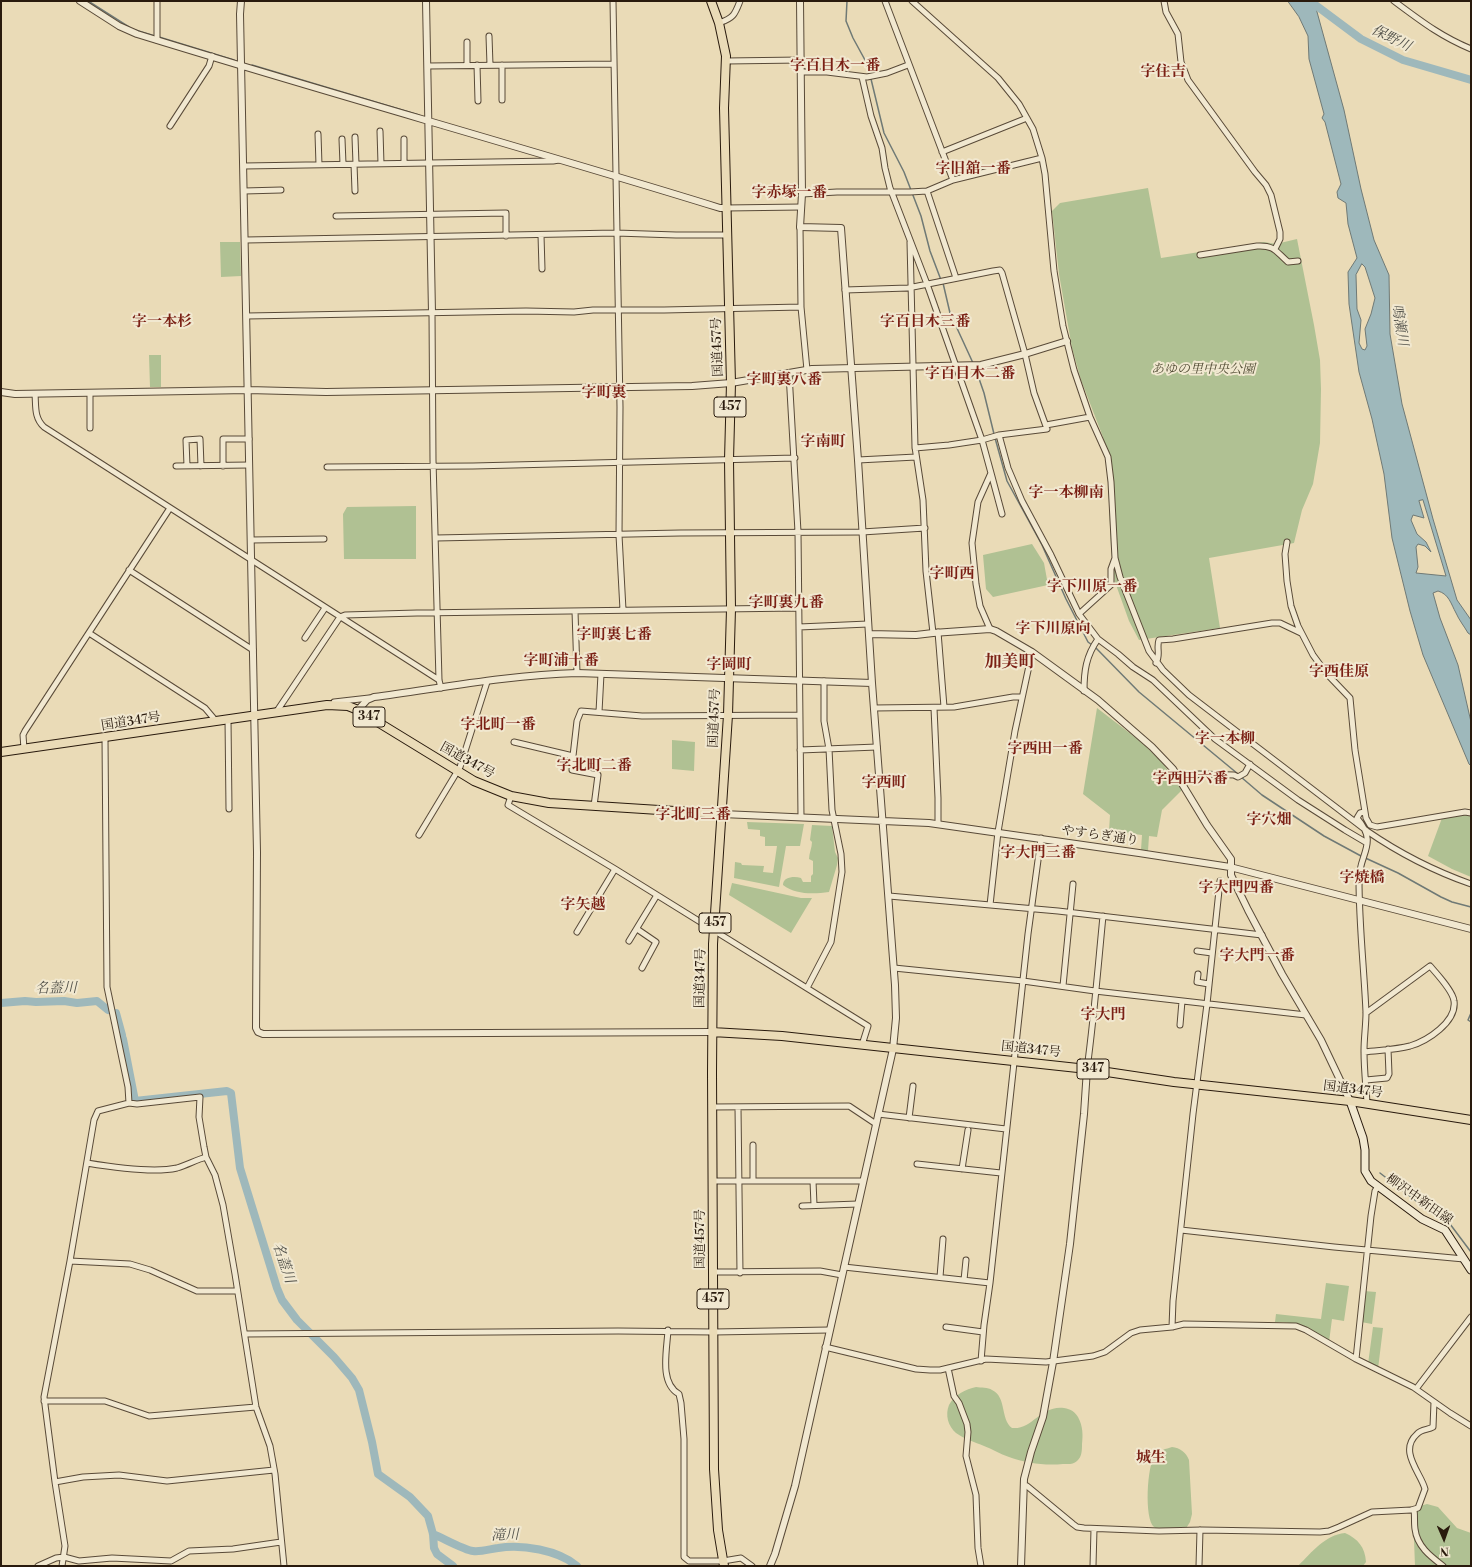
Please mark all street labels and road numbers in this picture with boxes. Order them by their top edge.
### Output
street label: 国道457号 [709,317,727,377]
road number: 457 [714,397,746,417]
street label: 国道457号 [706,688,724,748]
road number: 347 [353,707,385,727]
street label: 国道347号 [100,710,162,734]
street label: 国道347号 [437,740,497,782]
street label: やすらぎ通り [1060,823,1140,849]
road number: 457 [699,913,731,933]
street label: 国道347号 [693,948,709,1008]
street label: 国道347号 [1000,1039,1062,1061]
road number: 347 [1077,1059,1109,1079]
street label: 国道347号 [1322,1079,1384,1101]
street label: 柳沢中新田線 [1383,1171,1455,1229]
street label: 国道457号 [693,1209,709,1269]
road number: 457 [697,1289,729,1309]

